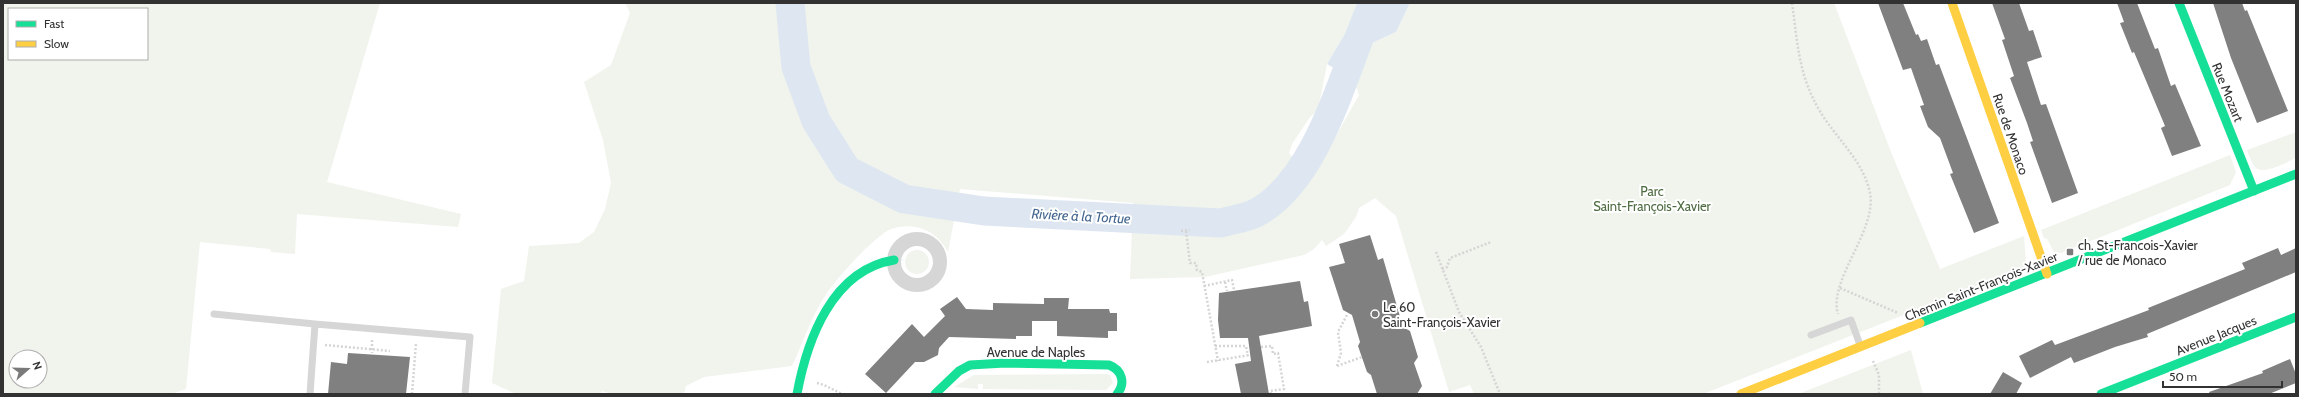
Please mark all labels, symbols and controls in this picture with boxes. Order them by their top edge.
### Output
legend [8,8,148,60]
text: Fast [44,16,64,31]
text: Slow [44,36,69,51]
street label: Rue Mozart [2209,60,2247,124]
street label: Rue de Monaco [1990,91,2032,177]
park label: Parc Saint-François-Xavier [1593,183,1712,214]
water label: Rivière à la Tortue [1031,204,1132,228]
place label: ch. St-Francois-Xavier / rue de Monaco [2077,237,2199,268]
marker: ch. St-Francois-Xavier / rue de Monaco [2065,247,2075,257]
street label: Chemin Saint-François-Xavier [1902,248,2061,324]
place label: Le 60 Saint-François-Xavier [1383,299,1501,330]
marker: Le 60 Saint-François-Xavier [1370,309,1380,319]
street label: Avenue Jacques [2173,311,2259,358]
street label: Avenue de Naples [987,344,1086,360]
north arrow [8,349,48,389]
text: N [29,360,45,372]
scale bar [2163,363,2282,389]
text: 50 m [2169,369,2197,384]

